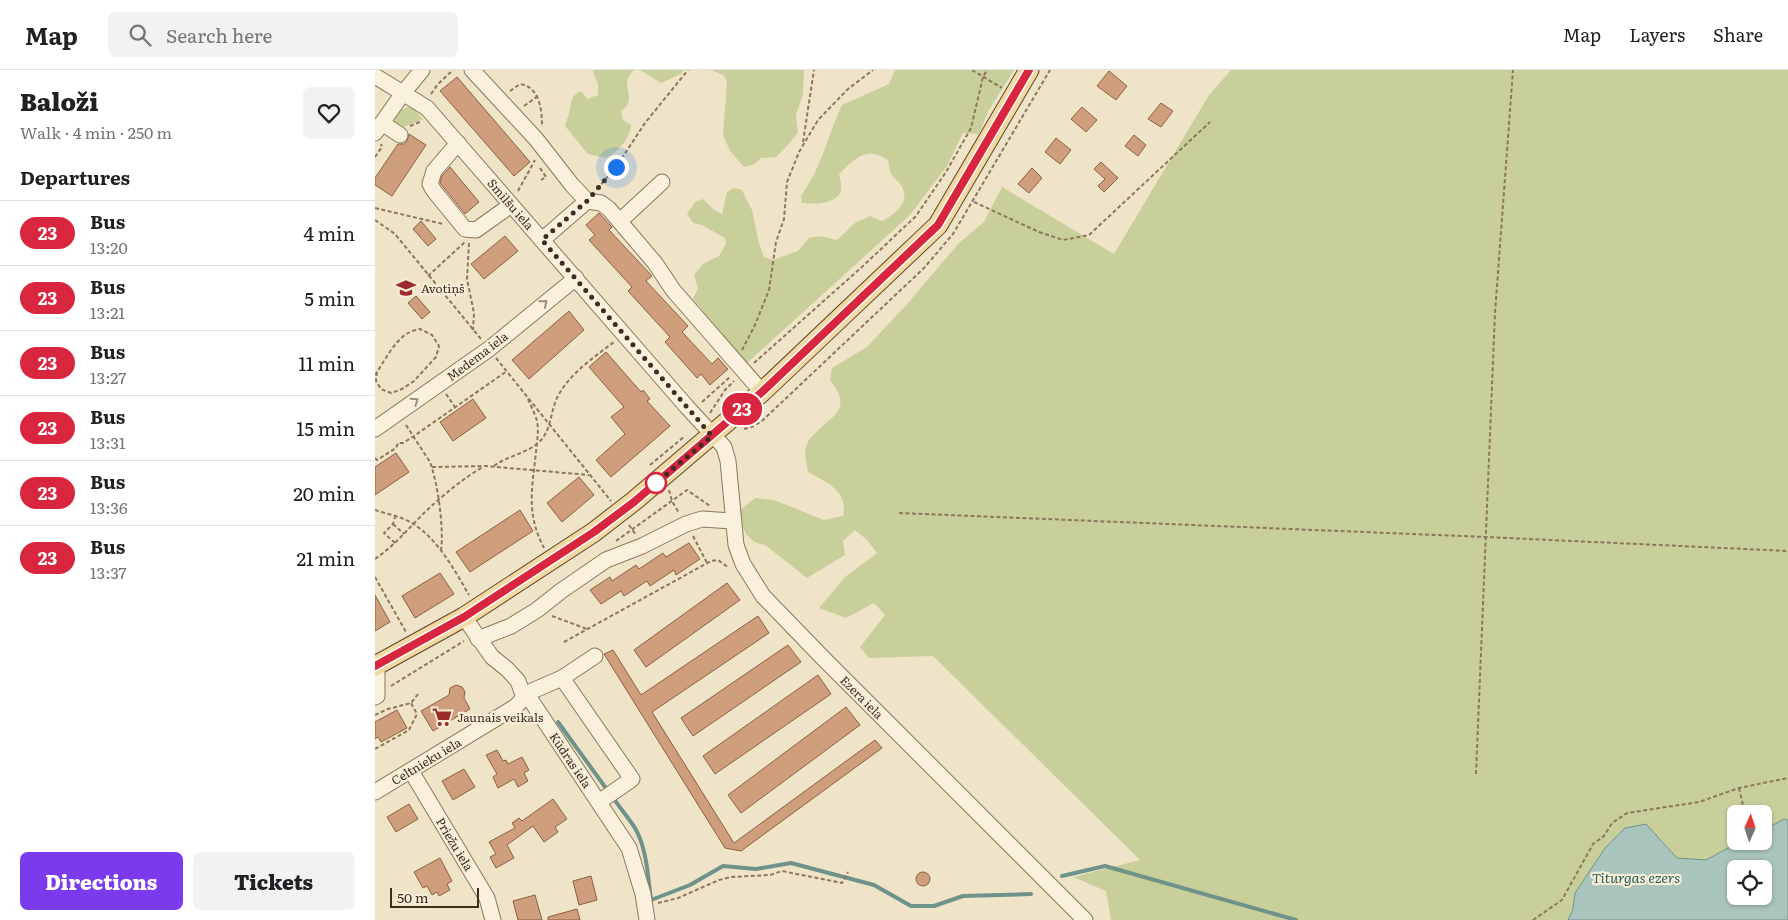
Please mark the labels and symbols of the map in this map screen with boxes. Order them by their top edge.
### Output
your location [604,155,629,180]
street label: Smilšu iela [484,174,539,234]
school or university icon: Avotiņš [395,277,417,299]
place label: Avotiņš [421,279,465,297]
one-way arrow [538,301,547,309]
street label: Medema iela [443,327,512,385]
line badge: 23 [719,393,765,425]
one-way arrow [409,398,419,407]
unlabelled marker [645,472,667,494]
street label: Ezera iela [836,671,888,723]
supermarket icon: Jaunais veikals [431,706,453,728]
place label: Jaunais veikals [457,708,544,726]
street label: Kūdras iela [546,729,597,792]
street label: Celtnieku iela [388,733,465,789]
north arrow [1727,805,1773,850]
street label: Priežu iela [432,814,478,875]
water label: Titurgas ezers [1592,867,1680,887]
scale bar [390,885,479,908]

